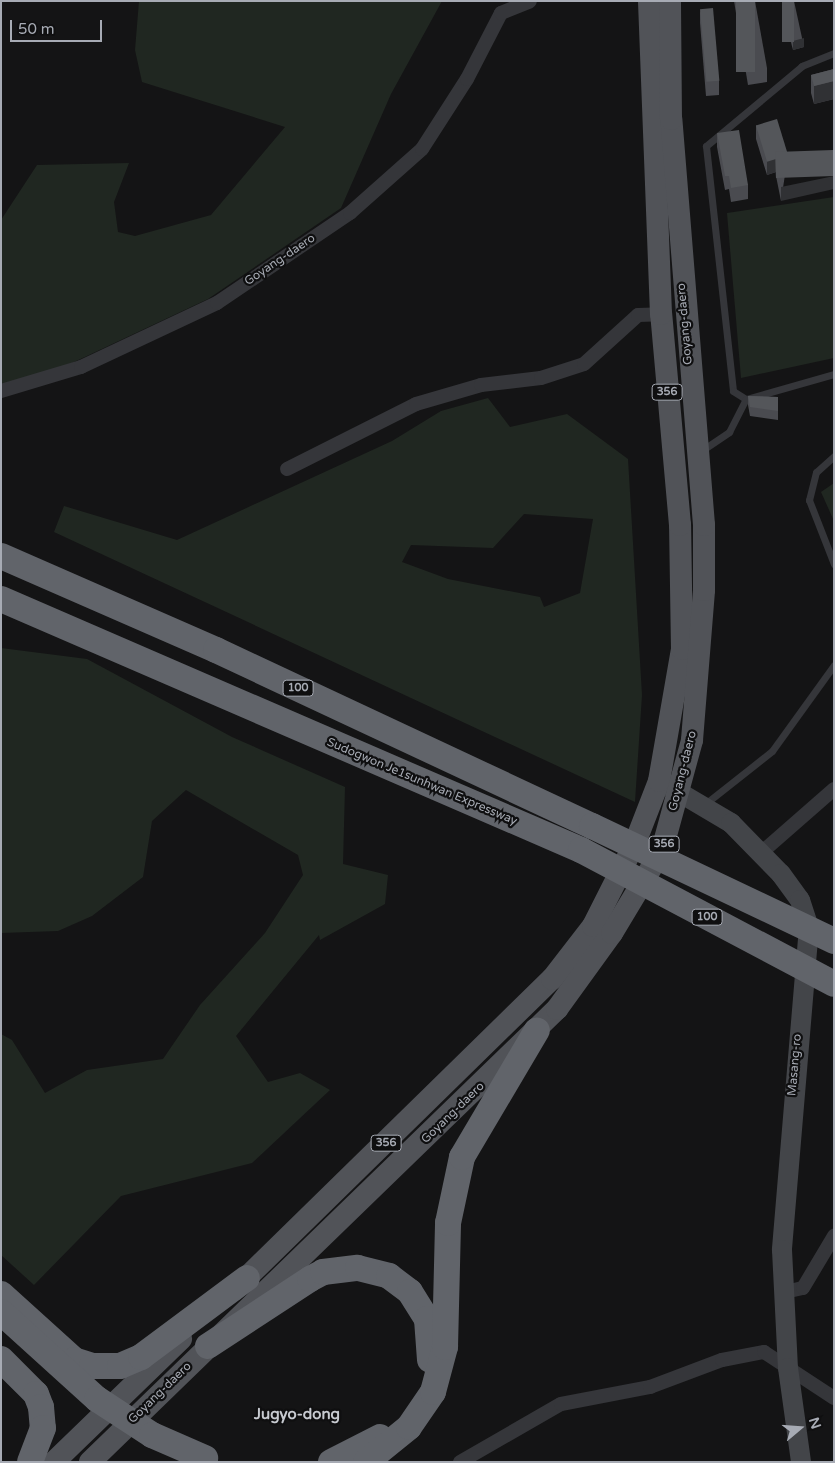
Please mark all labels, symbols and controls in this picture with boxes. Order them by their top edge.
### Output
scale bar [12,10,105,42]
text: 50 m [18,20,55,38]
street label: Goyang-daero [242,231,318,289]
street label: Goyang-daero [674,283,696,365]
road number: 356 [651,384,683,401]
road number: 100 [282,680,314,696]
street label: Goyang-daero [666,729,700,813]
street label: Sudogwon Je1sunhwan Expressway [325,735,519,829]
road number: 356 [648,836,680,852]
road number: 100 [691,909,723,926]
street label: Masang-ro [785,1033,805,1097]
street label: Goyang-daero [419,1079,487,1147]
road number: 356 [370,1134,402,1152]
street label: Goyang-daero [126,1359,194,1427]
north arrow [775,1403,825,1453]
district label: Jugyo-dong [254,1406,340,1424]
text: N [805,1415,825,1431]

